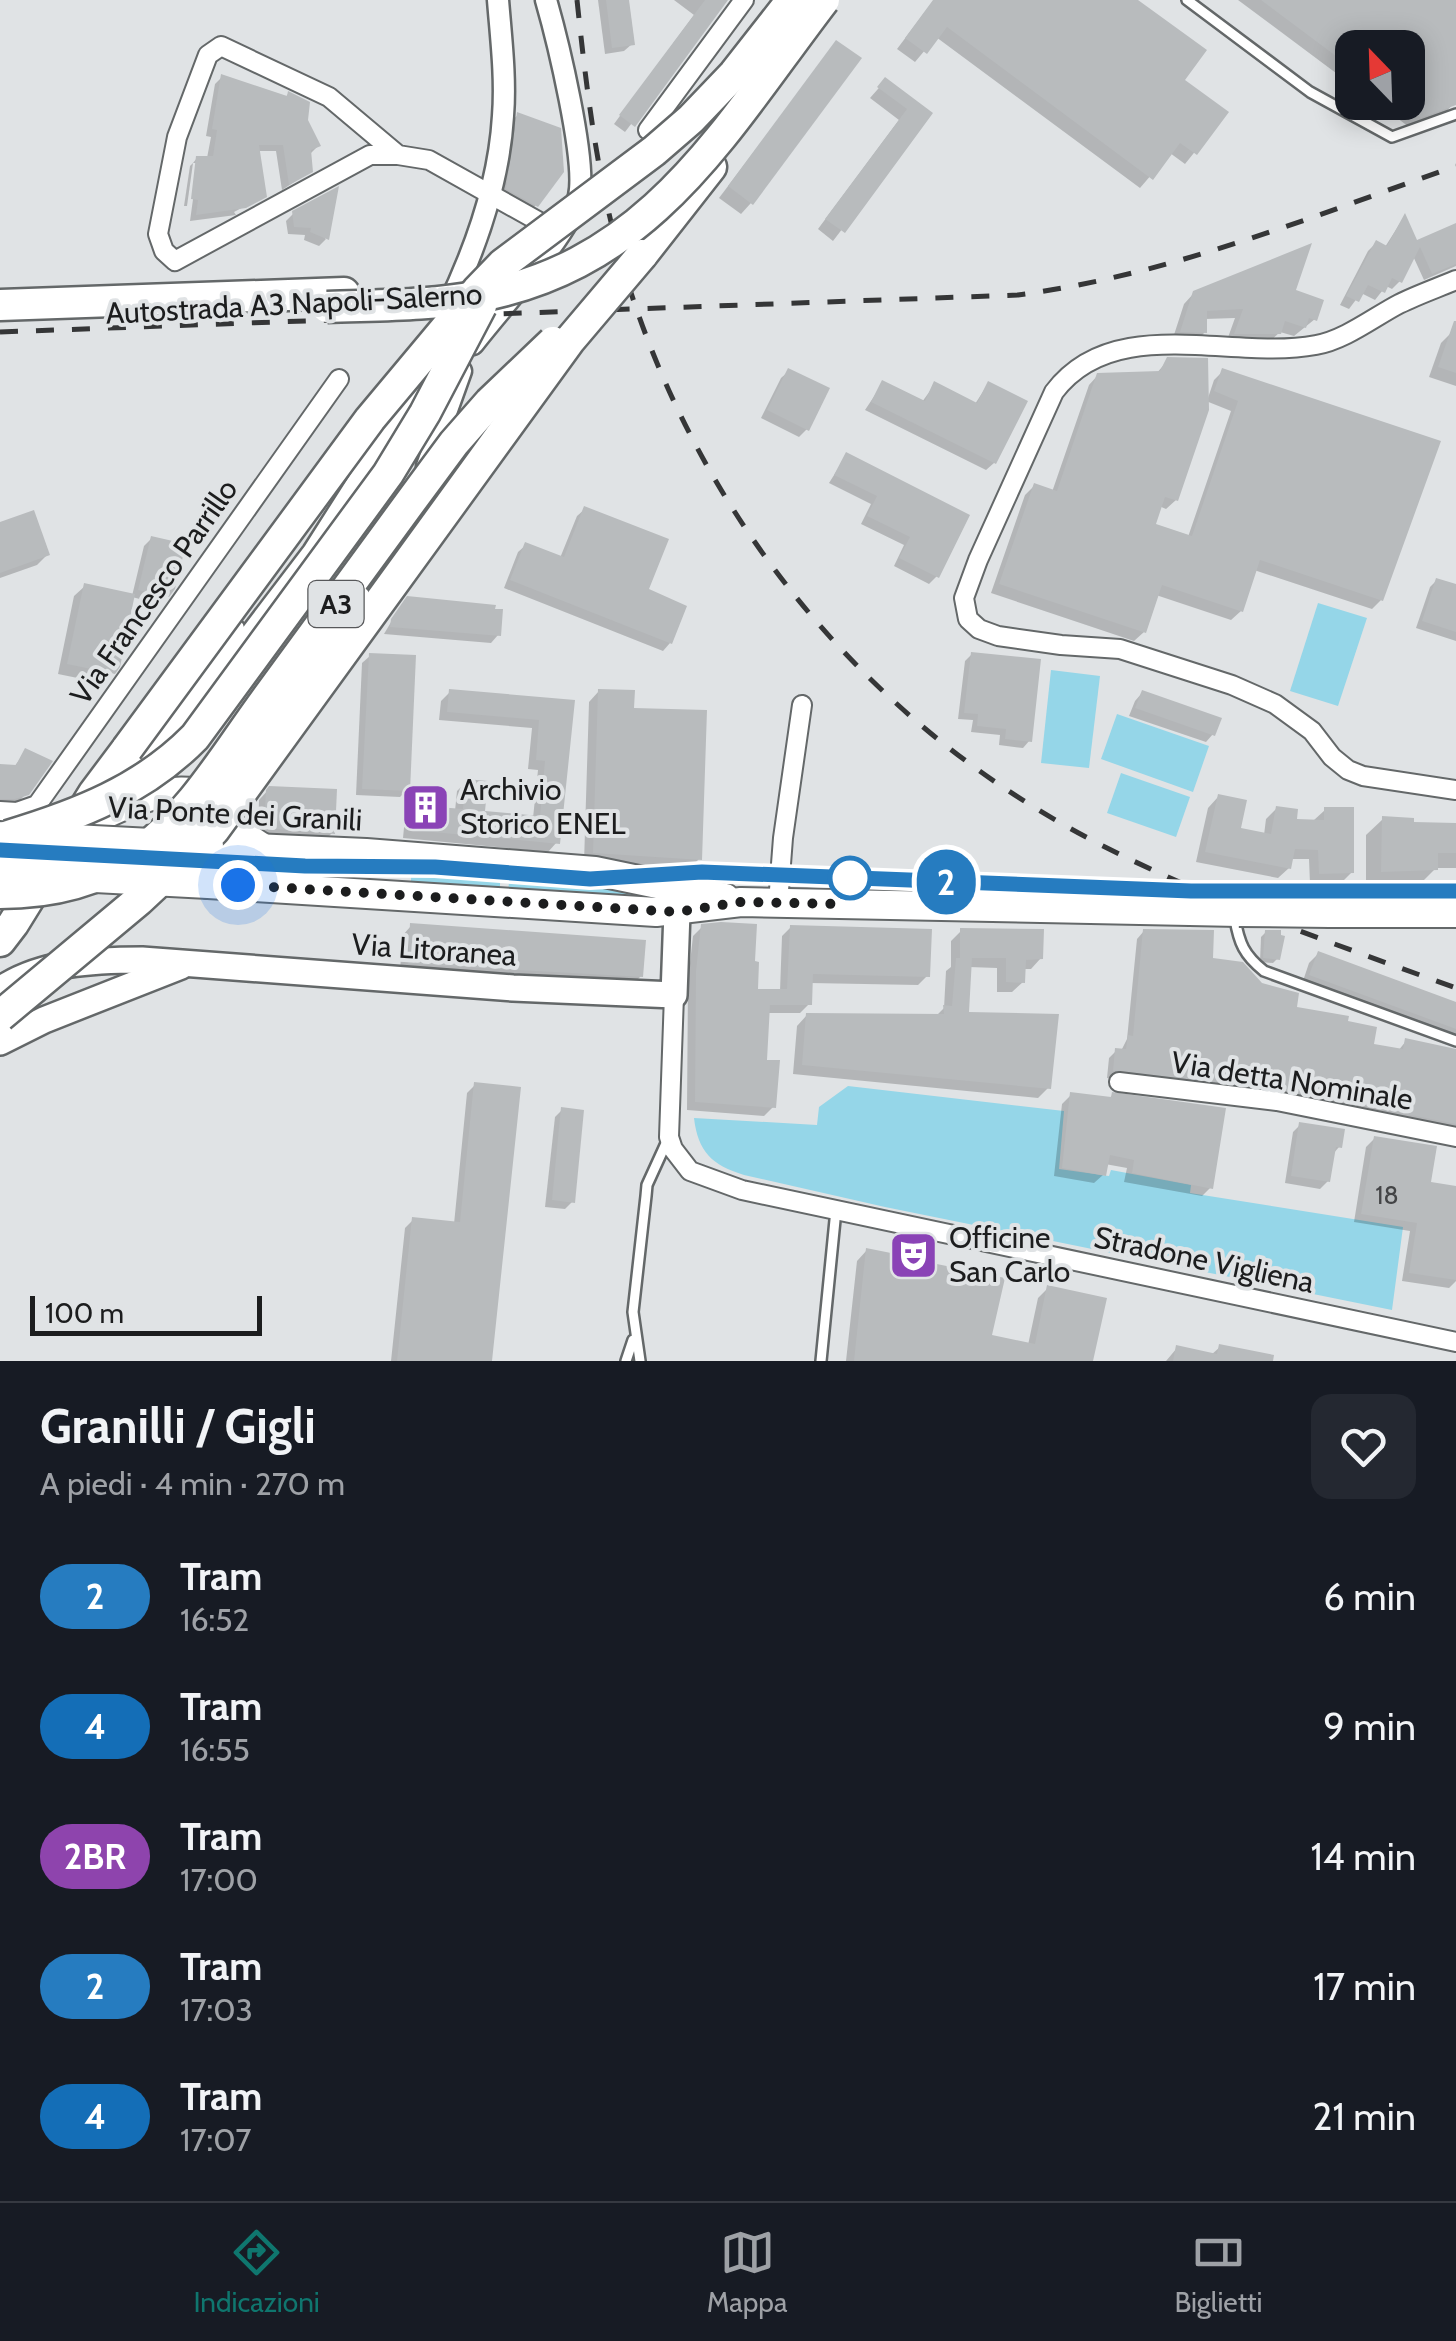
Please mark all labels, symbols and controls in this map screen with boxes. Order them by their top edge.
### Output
north arrow [1335,30,1425,120]
map controls [1335,30,1425,120]
street label: Autostrada A3 Napoli-Salerno [105,275,483,332]
street label: Via Francesco Parrillo [62,472,245,712]
road number: A3 [308,581,364,627]
place label: Archivio Storico ENEL [460,771,625,842]
building icon: Archivio Storico ENEL [399,781,451,833]
street label: Via Ponte dei Granili [107,788,363,839]
line badge: 2 [914,850,978,914]
unlabelled marker [829,857,871,899]
your location [213,860,263,910]
text: 2 [937,861,955,904]
street label: Via Litoranea [350,925,518,974]
street label: Via detta Nominale [1169,1043,1415,1118]
house number: 18 [1375,1180,1399,1210]
street label: Stradone Vigliena [1091,1218,1318,1301]
place label: Officine San Carlo [949,1219,1070,1290]
theatre icon: Officine San Carlo [888,1229,940,1281]
scale bar [30,1291,262,1336]
text: 100 m [45,1296,124,1330]
button: heart [1311,1394,1416,1499]
text: Granilli / Gigli [40,1397,316,1455]
text: A piedi · 4 min · 270 m [40,1464,345,1503]
text: Tram [180,1553,262,1600]
text: 6 min [1323,1573,1416,1620]
text: 2 [86,1575,104,1618]
text: 16:52 [180,1600,249,1639]
text: Tram [180,1683,262,1730]
text: 9 min [1323,1703,1416,1750]
text: 4 [84,1705,106,1748]
text: 16:55 [180,1730,250,1769]
text: Tram [180,1813,262,1860]
text: 14 min [1310,1833,1416,1880]
text: 2BR [64,1835,126,1878]
text: 17:00 [180,1860,258,1899]
text: Tram [180,1943,262,1990]
text: 17 min [1313,1963,1416,2010]
text: 2 [86,1965,104,2008]
text: 17:03 [180,1990,253,2029]
text: Tram [180,2073,262,2120]
text: 21 min [1313,2093,1416,2140]
text: 4 [84,2095,106,2138]
text: 17:07 [180,2120,251,2159]
tab: Indicazioni [193,2225,320,2319]
tab: Mappa [707,2225,787,2319]
tab: Biglietti [1174,2225,1263,2319]

